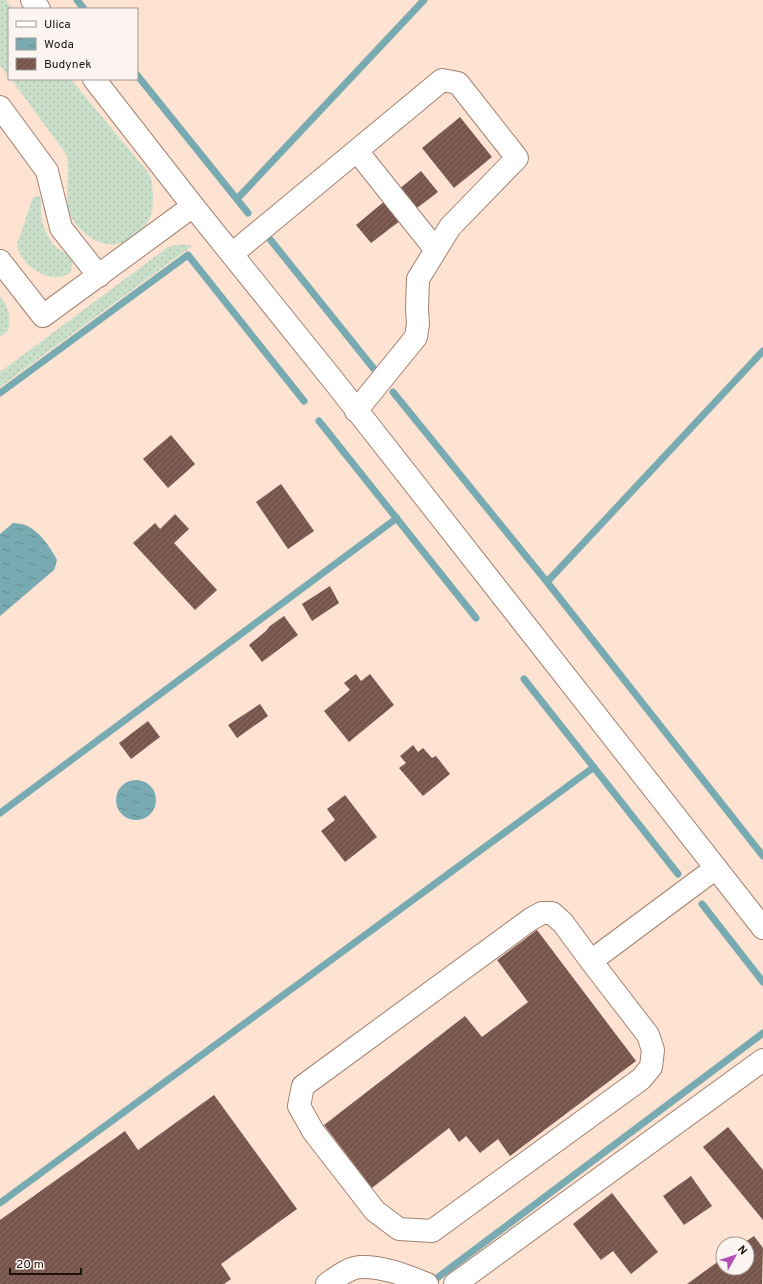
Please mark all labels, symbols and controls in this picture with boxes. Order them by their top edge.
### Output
legend [8,8,138,80]
text: Ulica [44,17,71,33]
text: Woda [44,37,74,53]
text: Budynek [44,57,92,73]
north arrow [715,1236,755,1276]
text: N [734,1243,750,1258]
scale bar [10,1250,81,1276]
text: 20 m [16,1257,44,1273]

